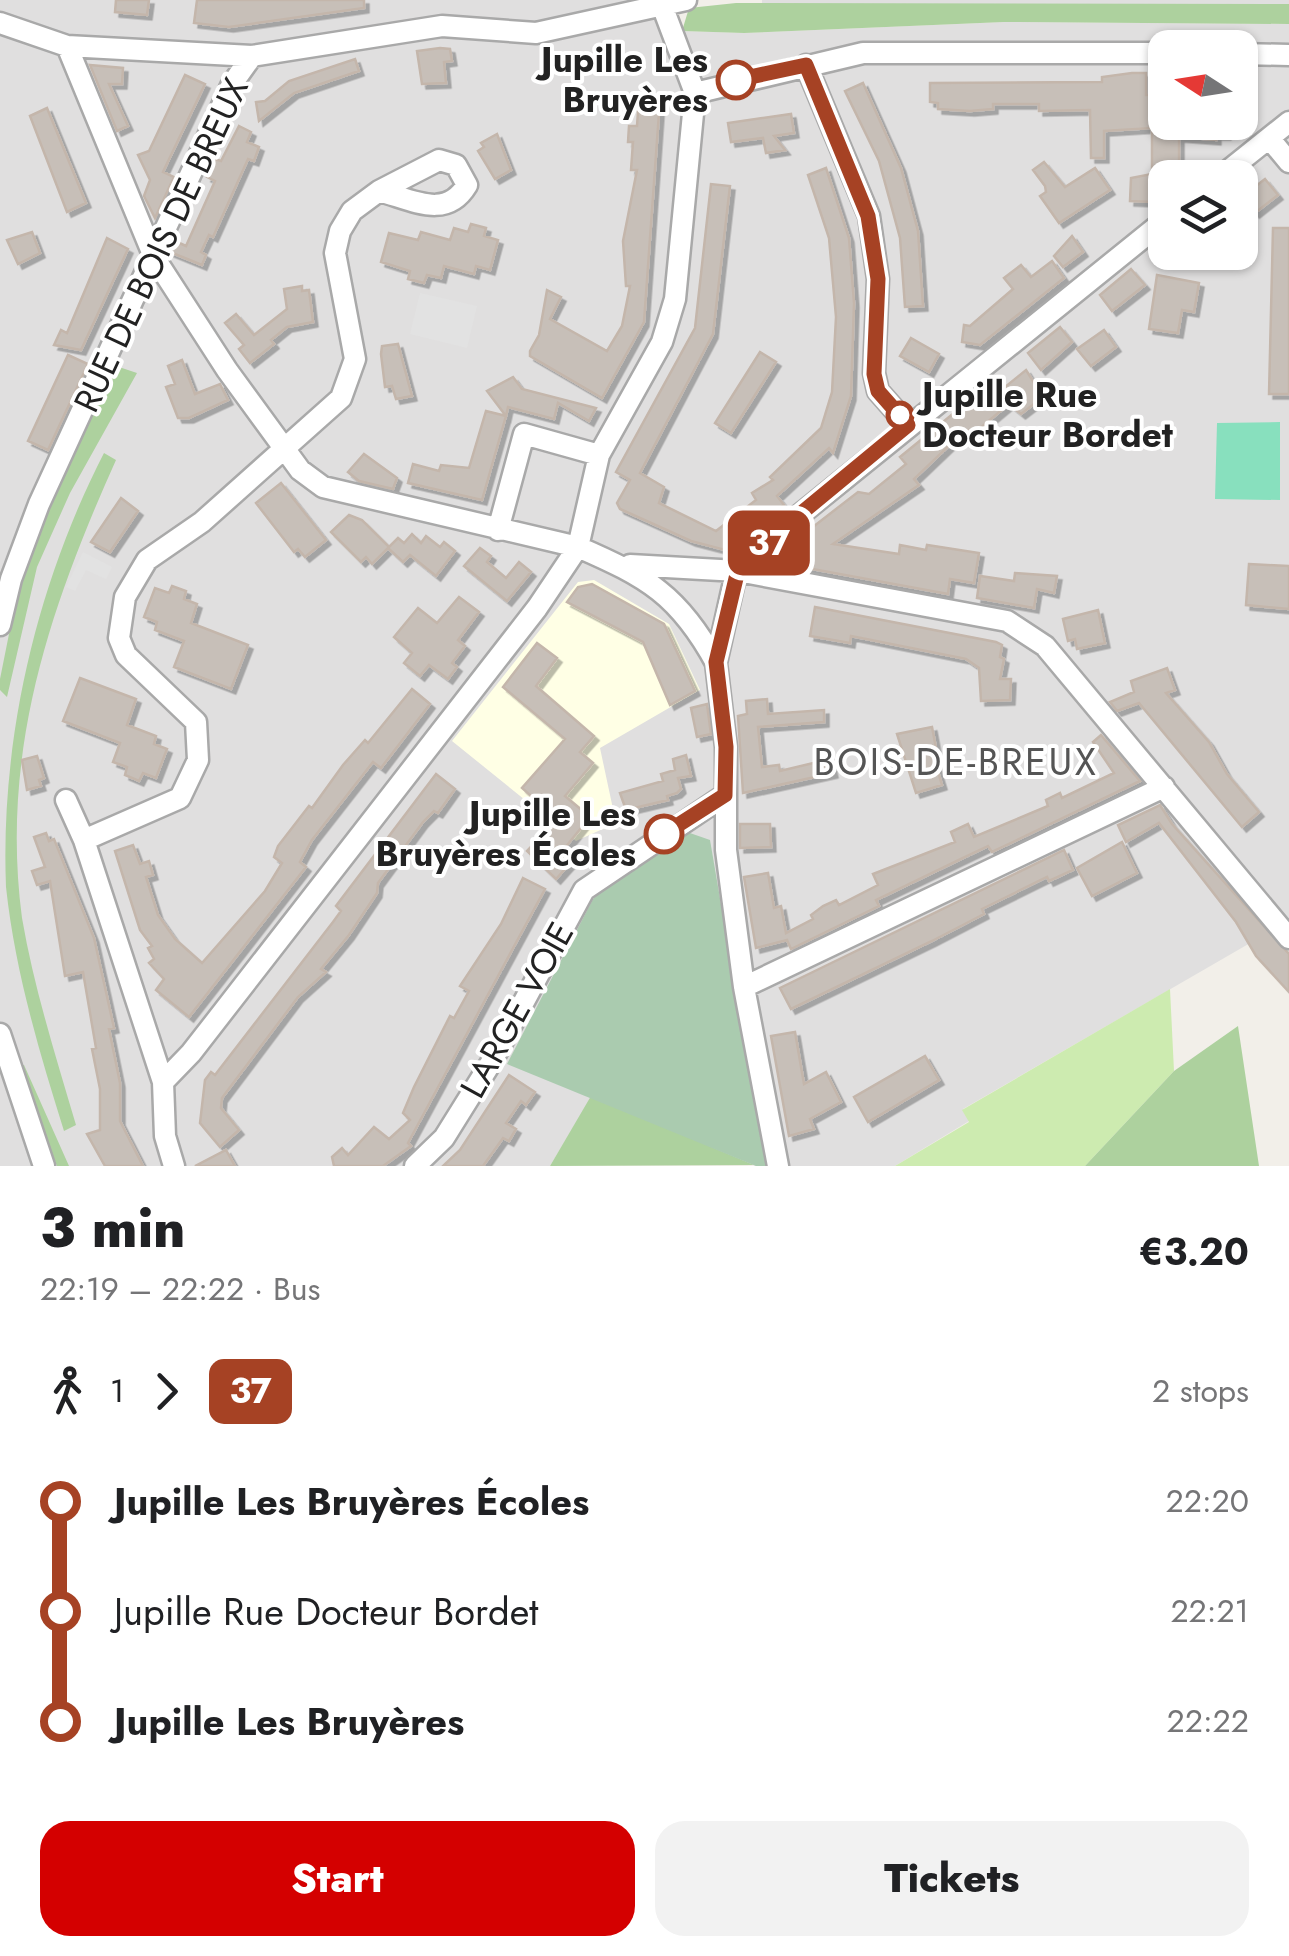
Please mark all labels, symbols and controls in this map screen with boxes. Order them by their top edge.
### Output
north arrow [1148,30,1258,140]
map controls [1148,30,1258,270]
place label: Jupille Les Bruyères [535,35,708,125]
marker: Jupille Les Bruyères [717,61,755,99]
street label: RUE DE BOIS DE BREUX [62,69,261,420]
button: layers [1148,160,1258,270]
place label: Jupille Rue Docteur Bordet [916,370,1173,460]
marker: Jupille Rue Docteur Bordet [887,402,913,428]
line badge: 37 [724,510,814,576]
text: 37 [748,518,790,568]
district label: BOIS-DE-BREUX [814,734,1098,789]
place label: Jupille Les Bruyères Écoles [376,789,636,879]
marker: Jupille Les Bruyères Écoles [645,815,683,853]
street label: LARGE VOIE [448,913,586,1107]
text: 3 min [40,1188,186,1268]
text: €3.20 [1139,1224,1249,1279]
text: 22:19 – 22:22 · Bus [40,1266,321,1312]
icon: walk [40,1364,95,1419]
icon: forward [139,1364,194,1419]
text: 37 [229,1366,272,1416]
text: 1 [110,1368,124,1414]
text: 2 stops [1152,1368,1249,1414]
text: Jupille Les Bruyères Écoles [114,1474,589,1529]
text: 22:20 [1166,1478,1249,1524]
text: Jupille Rue Docteur Bordet [114,1584,538,1639]
text: 22:21 [1170,1588,1249,1634]
text: Jupille Les Bruyères [114,1694,464,1749]
text: 22:22 [1167,1698,1249,1744]
button: Start [40,1821,635,1936]
button: Tickets [655,1821,1249,1936]

